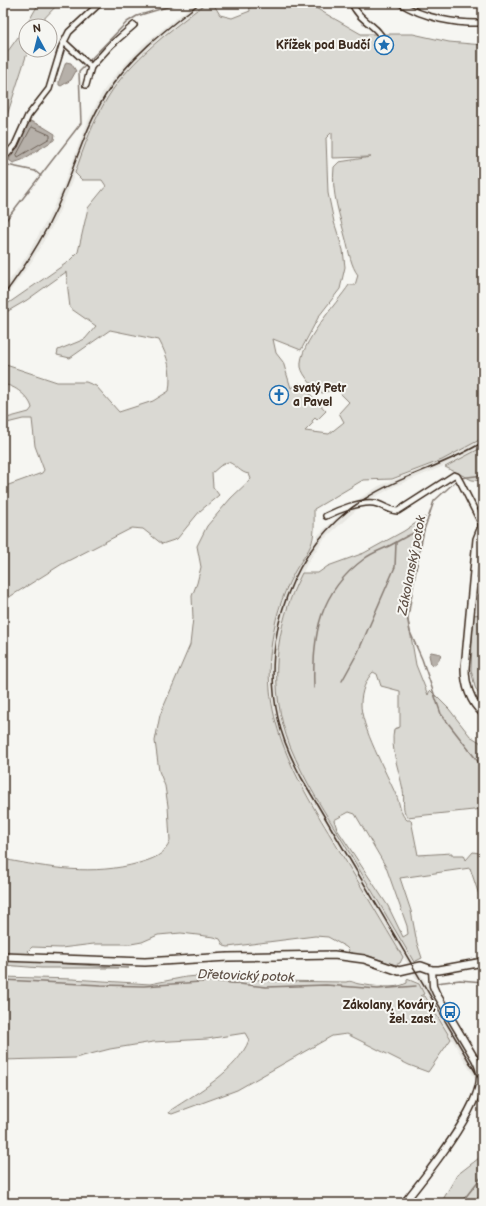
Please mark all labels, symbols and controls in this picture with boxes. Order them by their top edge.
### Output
north arrow [18,18,58,58]
text: N [32,22,42,36]
place icon: Křížek pod Budčí [373,34,395,56]
place label: Křížek pod Budčí [276,38,371,53]
place label: svatý Petr a Pavel [293,381,346,410]
church icon: svatý Petr a Pavel [268,384,290,406]
water label: Zákolanský potok [394,514,430,617]
water label: Dřetovický potok [197,966,295,986]
place label: Zákolany, Kováry, žel. zast. [343,998,436,1027]
bus stop icon: Zákolany, Kováry, žel. zast. [439,1001,461,1023]

